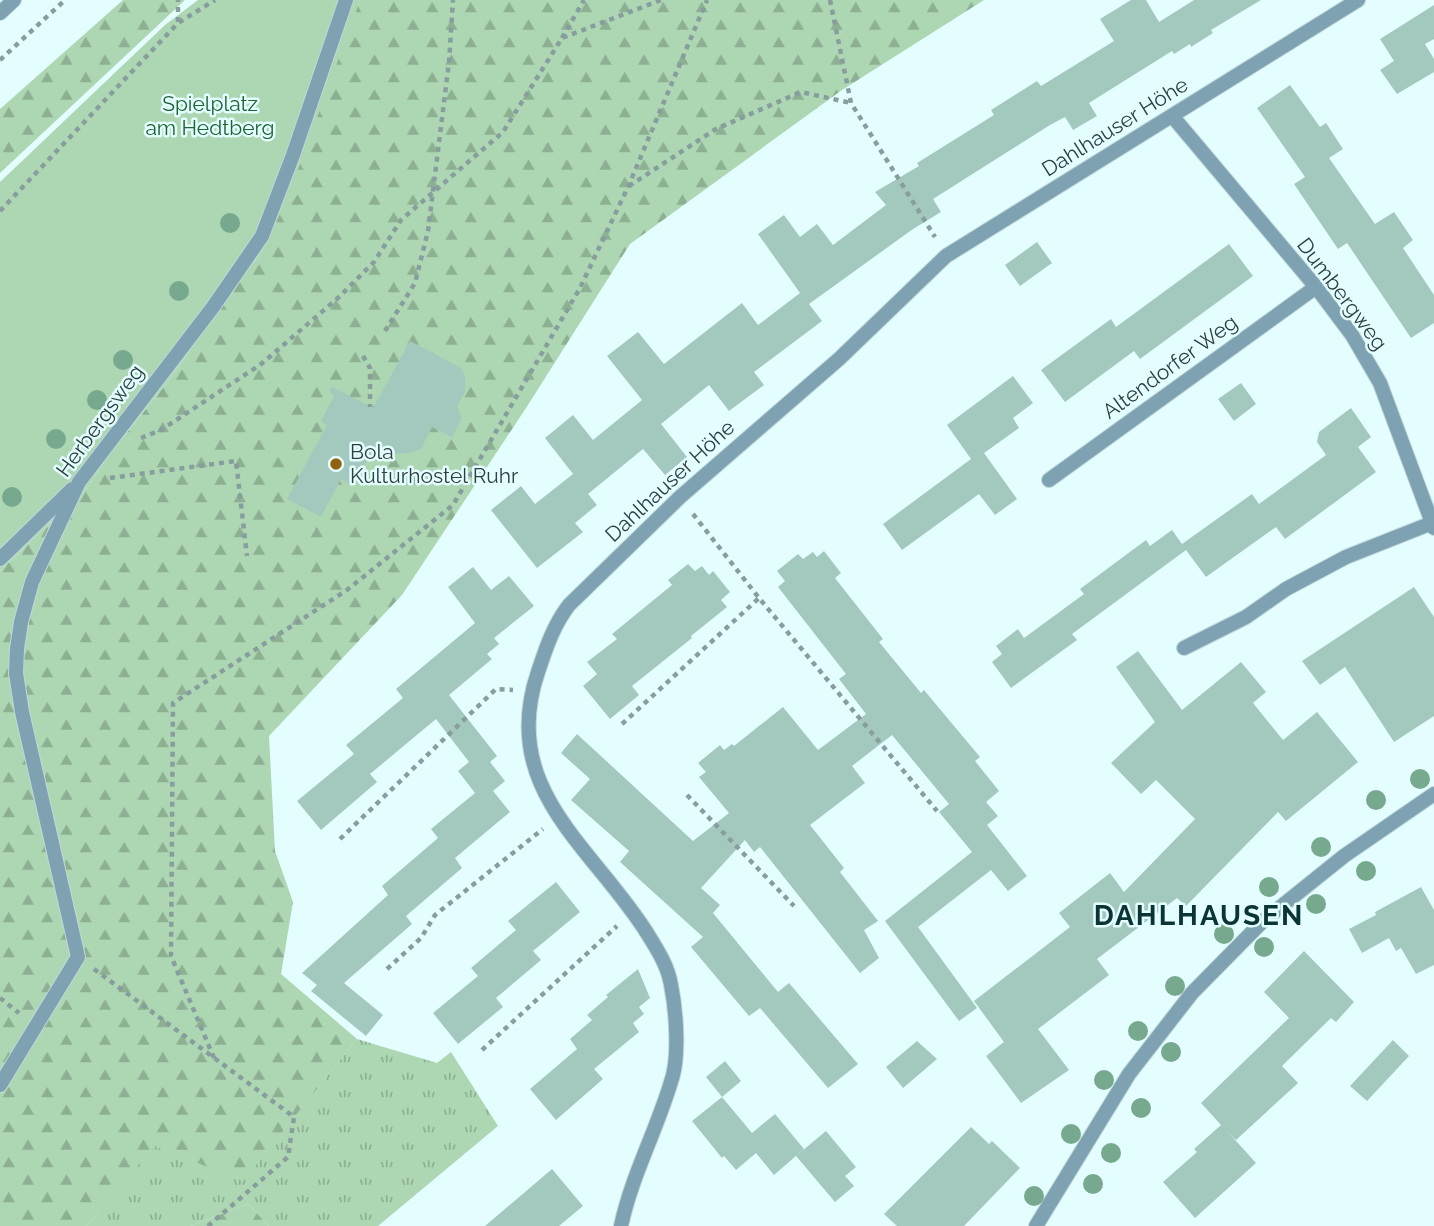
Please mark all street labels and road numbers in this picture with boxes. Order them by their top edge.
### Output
street label: Dahlhauser Höhe [1037,72,1192,182]
street label: Dumbergweg [1292,233,1393,355]
street label: Altendorfer Weg [1097,309,1242,424]
street label: Herbergsweg [51,360,149,482]
street label: Dahlhauser Höhe [600,414,739,547]

